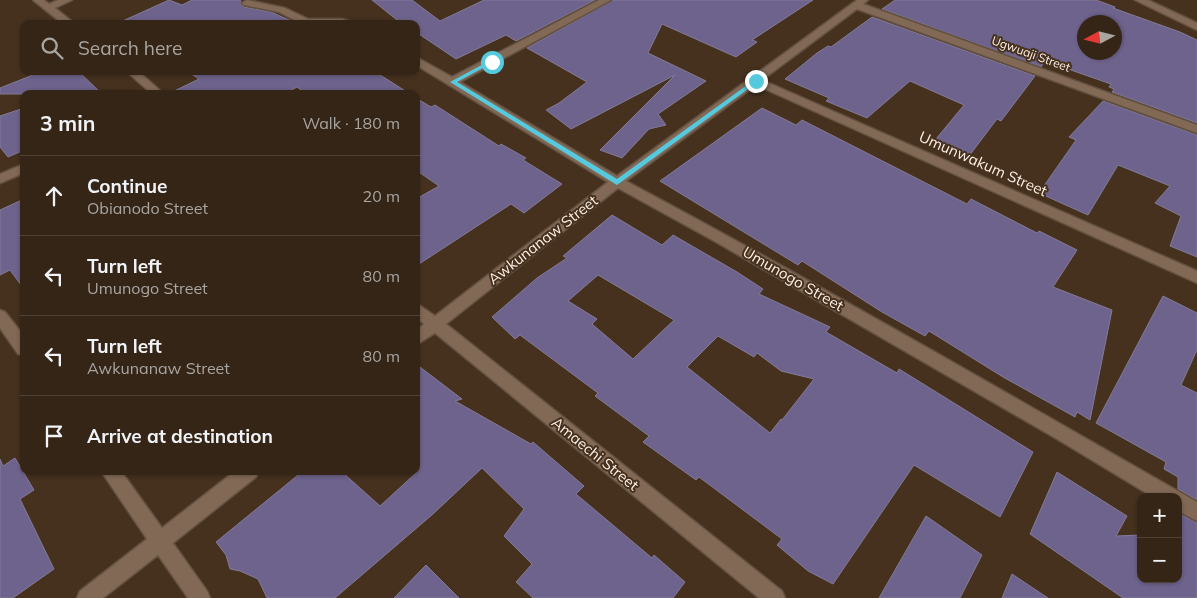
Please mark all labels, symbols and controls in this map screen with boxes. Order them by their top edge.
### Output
north arrow [1077,15,1122,60]
search box [20,20,420,75]
street label: Ugwuaji Street [990,32,1073,75]
icon: search [38,34,66,62]
text: Search here [78,36,182,60]
route start [481,51,504,74]
route end [745,70,768,93]
text: 3 min [40,110,95,136]
text: Walk · 180 m [302,113,400,133]
street label: Umunwakum Street [916,127,1050,200]
text: Continue [87,174,167,198]
icon: ahead [40,182,68,210]
text: 20 m [363,186,400,206]
street label: Awkunanaw Street [484,191,601,288]
text: Obianodo Street [87,198,208,218]
street label: Umunogo Street [740,242,847,315]
text: Turn left [87,254,162,278]
icon: left [40,262,68,290]
text: 80 m [363,266,400,286]
text: Umunogo Street [87,278,208,298]
text: Turn left [87,334,162,358]
icon: left [40,342,68,370]
text: 80 m [363,346,400,366]
text: Awkunanaw Street [87,358,230,378]
street label: Amaechi Street [548,413,643,495]
icon: arrive [40,422,68,450]
text: Arrive at destination [87,424,273,448]
map controls [1137,493,1182,583]
button: + [1137,493,1182,538]
button: − [1137,538,1182,583]

